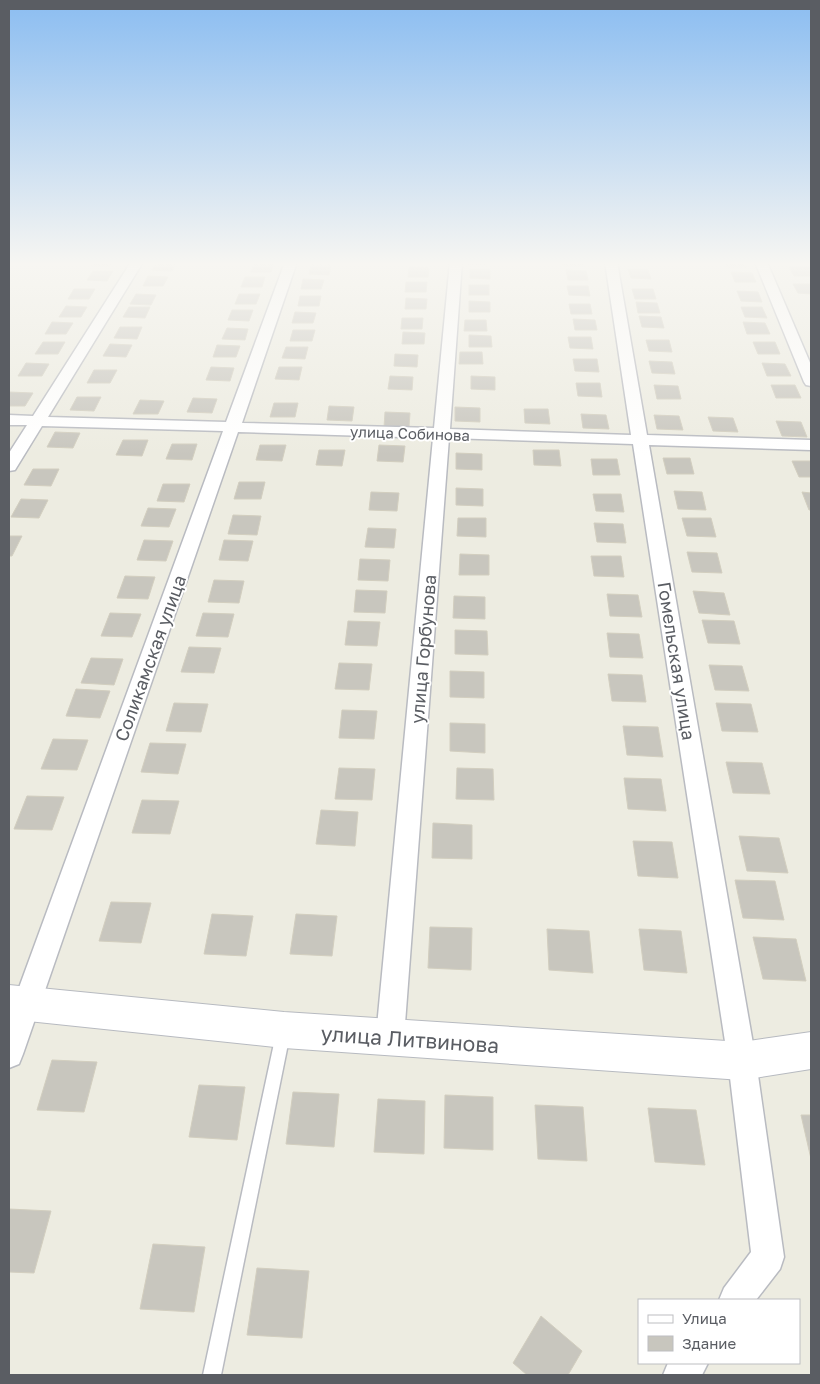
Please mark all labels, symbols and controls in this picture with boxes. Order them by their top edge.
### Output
street label: улица Собинова [350,422,470,444]
street label: Соликамская улица [110,572,190,744]
street label: улица Горбунова [406,573,440,725]
street label: Гомельская улица [654,580,700,742]
street label: улица Литвинова [320,1020,500,1058]
legend [638,1299,800,1364]
text: Улица [682,1309,727,1327]
text: Здание [682,1334,736,1352]

